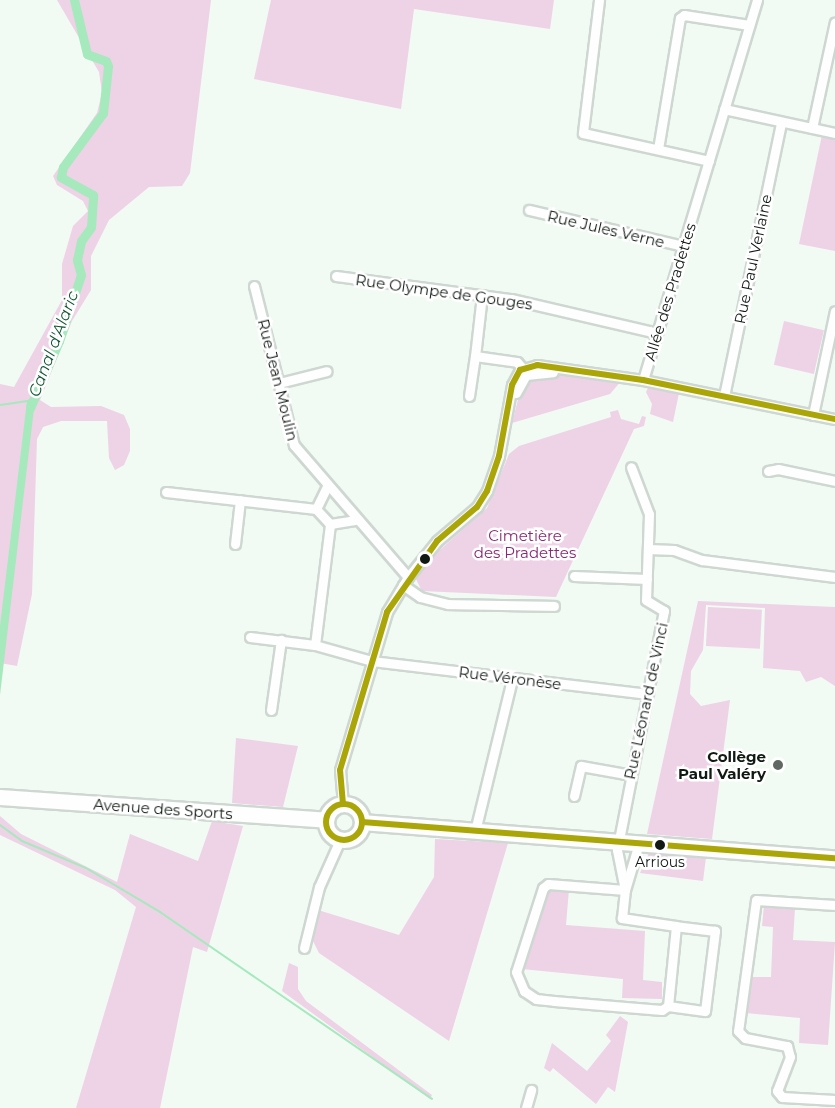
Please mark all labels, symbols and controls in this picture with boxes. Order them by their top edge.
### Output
street label: Rue Paul Verlaine [730,193,776,325]
street label: Rue Jules Verne [546,207,666,251]
street label: Allée des Pradettes [640,221,700,363]
street label: Rue Olympe de Gouges [354,271,534,313]
water label: Canal d'Alaric [25,288,83,400]
street label: Rue Jean Moulin [254,317,302,443]
park label: Cimetière des Pradettes [474,526,576,561]
unlabelled marker [419,553,431,565]
street label: Rue Léonard de Vinci [621,621,671,781]
street label: Rue Véronèse [458,663,562,693]
place label: Collège Paul Valéry [678,747,766,782]
marker: Collège Paul Valéry [771,758,785,772]
street label: Avenue des Sports [93,795,233,823]
marker: Arrious [654,839,666,851]
place label: Arrious [635,854,685,870]

